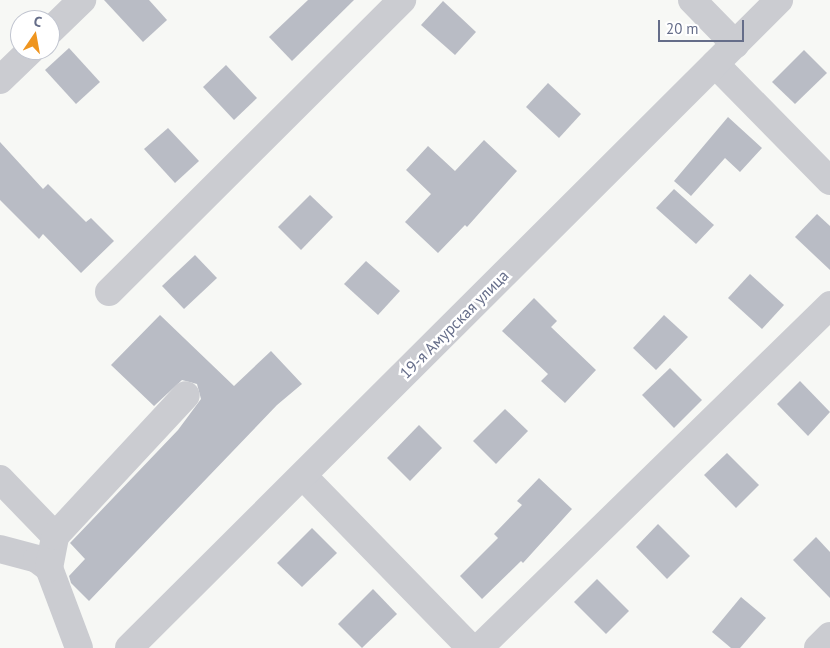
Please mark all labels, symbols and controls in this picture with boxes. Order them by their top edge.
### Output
north arrow [10,10,60,60]
scale bar [660,10,746,42]
text: С [32,12,44,31]
text: 20 m [666,19,699,38]
street label: 19-я Амурская улица [396,266,512,382]

